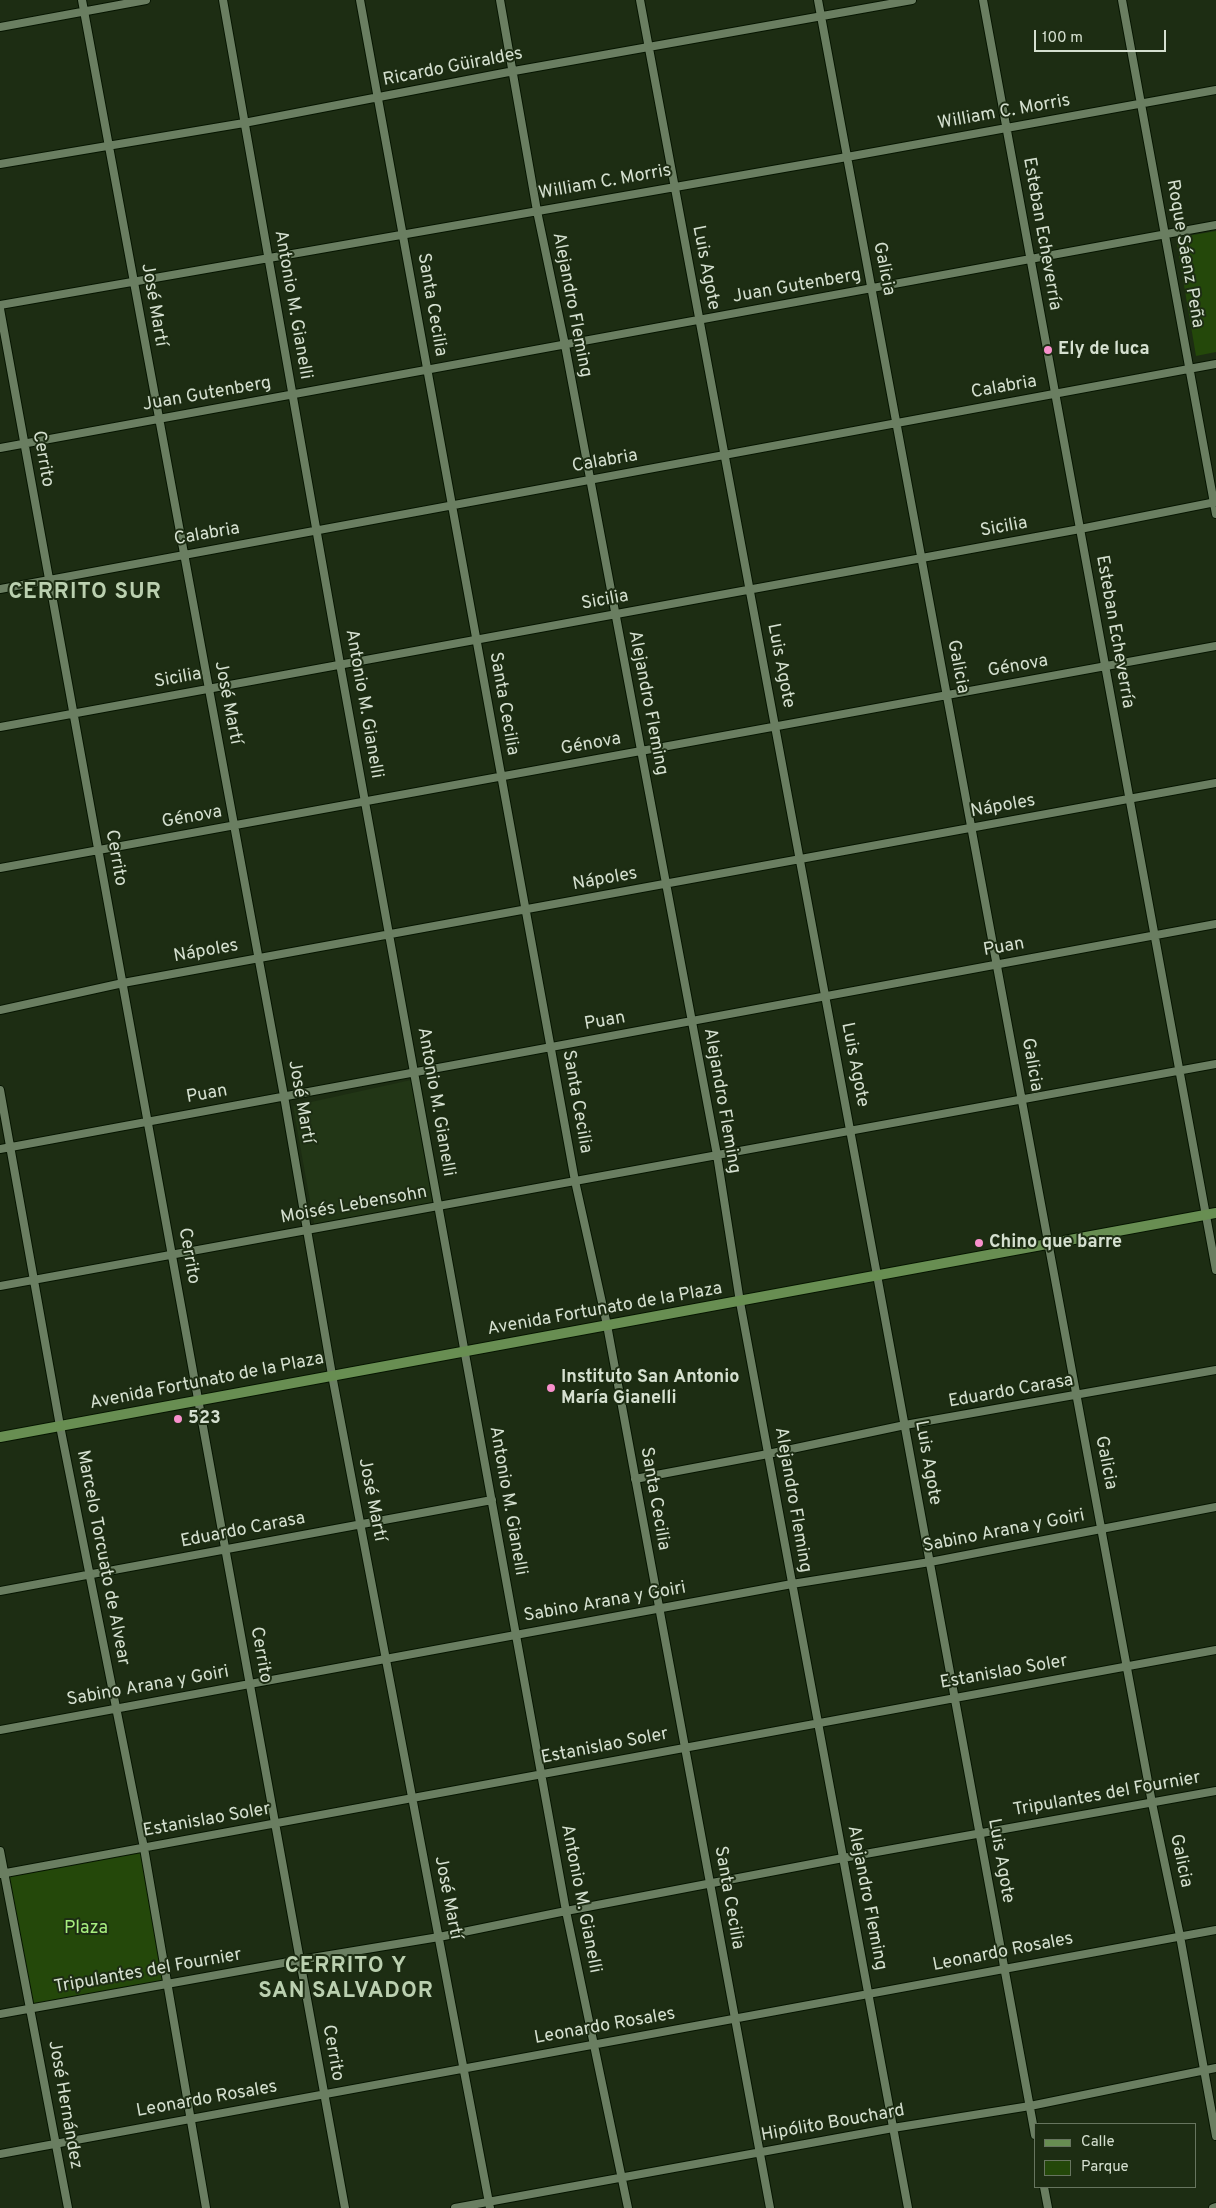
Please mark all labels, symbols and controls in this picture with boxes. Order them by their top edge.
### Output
scale bar [1036,20,1168,52]
text: 100 m [1042,29,1083,48]
street label: Ricardo Güiraldes [381,44,525,92]
street label: William C. Morris [936,91,1072,135]
street label: Esteban Echeverría [1017,156,1065,312]
street label: William C. Morris [537,161,673,205]
street label: Roque Sáenz Peña [1160,178,1208,330]
street label: Luis Agote [686,224,724,312]
street label: Antonio M. Gianelli [268,229,316,381]
street label: Alejandro Fleming [546,231,596,379]
street label: Galicia [867,240,899,298]
street label: Santa Cecilia [411,252,451,358]
street label: José Martí [135,262,171,348]
street label: Juan Gutenberg [731,265,863,309]
place label: Ely de luca [1058,339,1150,361]
marker: Ely de luca [1042,344,1054,356]
street label: Calabria [969,372,1039,404]
street label: Juan Gutenberg [141,373,273,417]
street label: Cerrito [26,429,58,489]
street label: Calabria [570,446,640,478]
street label: Sicilia [979,513,1029,543]
street label: Calabria [172,519,242,551]
street label: Esteban Echeverría [1090,554,1138,710]
district label: CERRITO SUR [7,581,163,607]
street label: Sicilia [580,586,630,616]
street label: Luis Agote [761,622,799,710]
street label: Antonio M. Gianelli [339,628,387,780]
street label: Alejandro Fleming [622,629,672,777]
street label: Galicia [941,638,973,696]
street label: Santa Cecilia [483,651,523,757]
street label: Génova [986,651,1050,683]
street label: José Martí [208,660,246,746]
street label: Sicilia [153,664,203,694]
street label: Génova [559,729,623,761]
street label: Nápoles [969,791,1037,823]
street label: Génova [160,802,224,834]
street label: Cerrito [99,828,131,888]
street label: Nápoles [571,864,639,896]
street label: Puan [982,934,1026,962]
street label: Nápoles [172,936,240,968]
street label: Puan [583,1008,627,1036]
street label: Luis Agote [835,1021,873,1109]
street label: Antonio M. Gianelli [411,1026,459,1178]
street label: Alejandro Fleming [698,1027,744,1175]
street label: Galicia [1016,1036,1046,1094]
street label: Santa Cecilia [556,1049,596,1155]
street label: José Martí [282,1059,318,1145]
street label: Puan [185,1081,229,1109]
street label: Moisés Lebensohn [279,1182,429,1230]
street label: Cerrito [172,1226,204,1286]
place label: Chino que barre [989,1232,1122,1254]
marker: Chino que barre [973,1237,985,1249]
street label: Avenida Fortunato de la Plaza [486,1279,724,1341]
street label: Avenida Fortunato de la Plaza [88,1349,326,1415]
place label: Instituto San Antonio María Gianelli [561,1367,740,1410]
street label: Eduardo Carasa [947,1370,1075,1414]
marker: Instituto San Antonio María Gianelli [545,1382,557,1394]
place label: 523 [188,1408,221,1430]
marker: 523 [172,1413,184,1425]
street label: Luis Agote [909,1419,945,1507]
street label: Antonio M. Gianelli [483,1425,531,1577]
street label: Alejandro Fleming [769,1426,815,1574]
street label: Galicia [1089,1434,1121,1492]
street label: Santa Cecilia [634,1446,674,1552]
street label: Marcelo Torcuato de Alvear [71,1448,133,1668]
street label: José Martí [352,1457,390,1543]
street label: Sabino Arana y Goiri [921,1506,1087,1558]
street label: Eduardo Carasa [179,1508,307,1554]
street label: Sabino Arana y Goiri [522,1578,688,1628]
street label: Cerrito [244,1625,276,1685]
street label: Estanislao Soler [939,1651,1069,1695]
street label: Sabino Arana y Goiri [65,1662,231,1712]
street label: Estanislao Soler [540,1724,670,1770]
street label: Tripulantes del Fournier [1012,1768,1202,1822]
street label: Estanislao Soler [142,1799,272,1843]
street label: Luis Agote [982,1817,1018,1905]
street label: Antonio M. Gianelli [555,1823,605,1975]
street label: Alejandro Fleming [841,1824,891,1972]
street label: Galicia [1164,1832,1196,1890]
street label: Santa Cecilia [708,1845,748,1951]
street label: José Martí [428,1855,466,1941]
park label: Plaza [64,1918,108,1940]
street label: Leonardo Rosales [931,1929,1075,1977]
street label: Tripulantes del Fournier [53,1945,243,1999]
district label: CERRITO Y SAN SALVADOR [257,1955,435,2006]
street label: Leonardo Rosales [533,2004,677,2050]
street label: Cerrito [316,2023,348,2083]
street label: José Hernández [42,2039,86,2171]
street label: Leonardo Rosales [135,2077,279,2123]
street label: Hipólito Bouchard [759,2101,907,2147]
legend [1034,2123,1196,2188]
text: Calle [1081,2133,1115,2152]
text: Parque [1081,2158,1129,2177]

